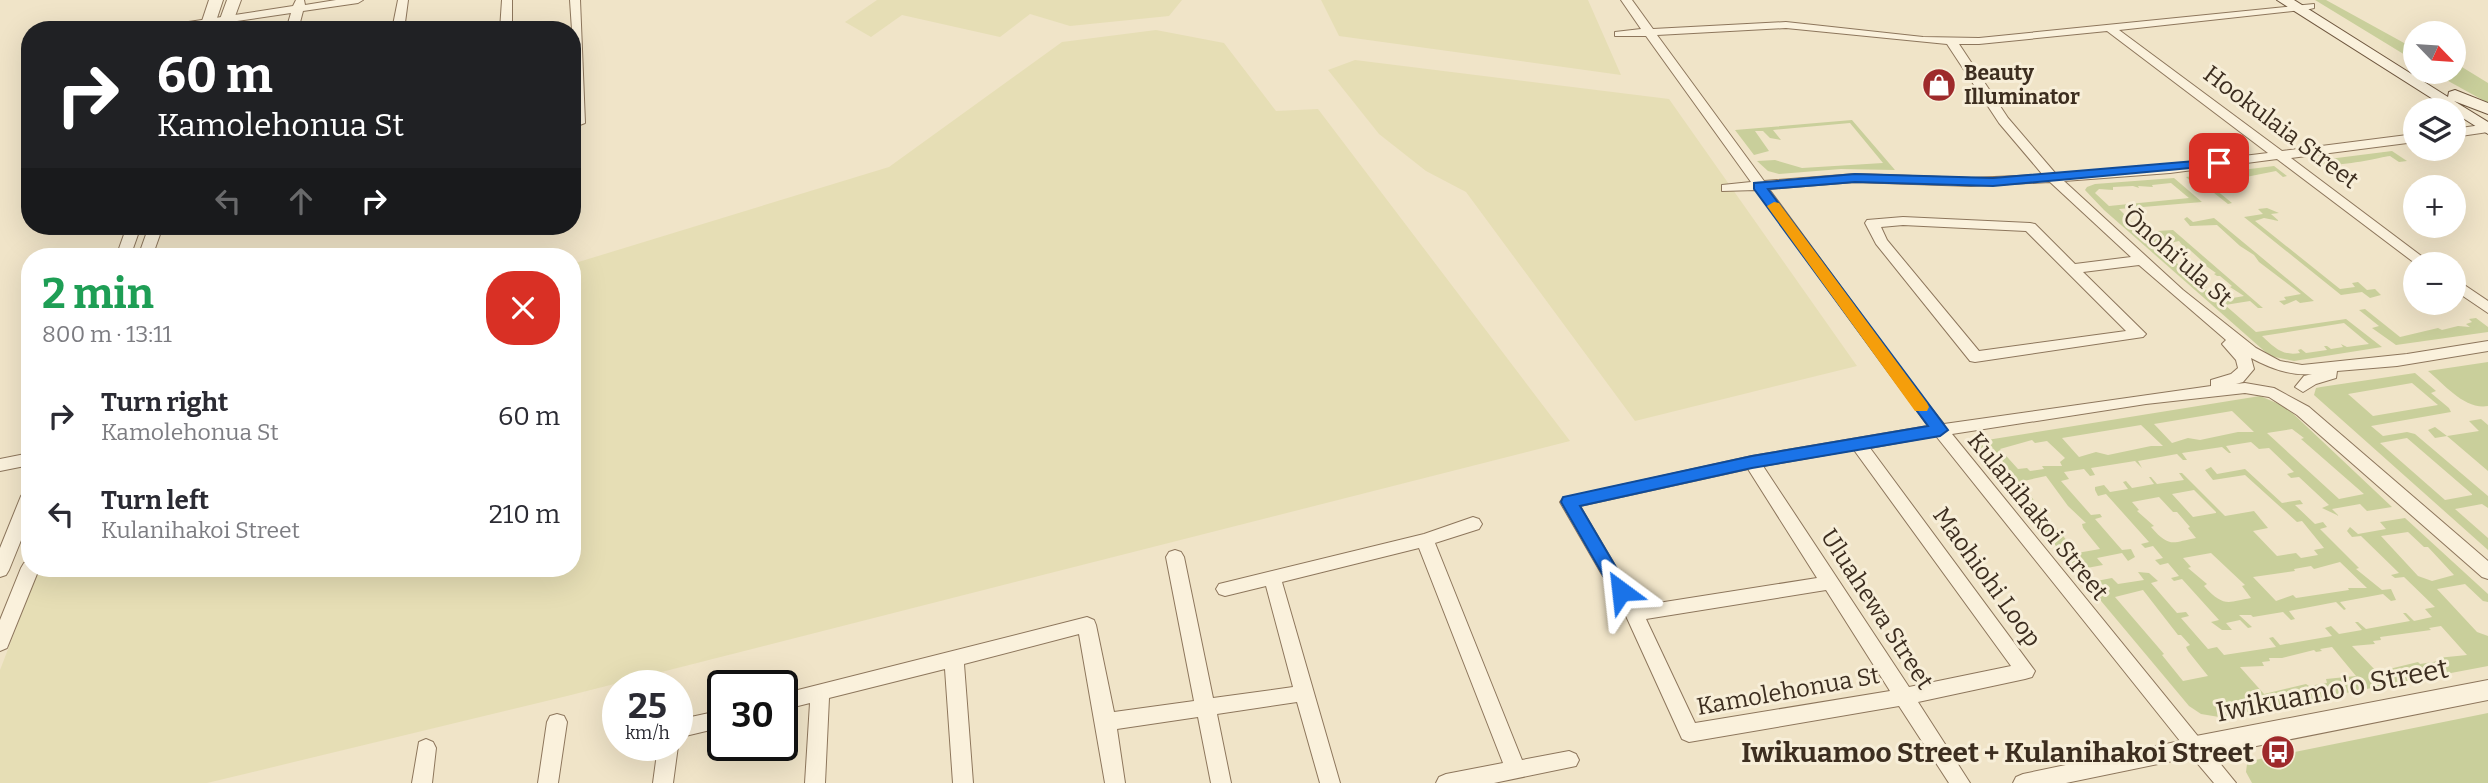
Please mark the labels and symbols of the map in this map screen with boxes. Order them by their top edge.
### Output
north arrow [2403,21,2466,84]
place label: Beauty Illuminator [1964,60,2080,110]
street label: Hookulaia Street [2198,60,2364,195]
shop icon: Beauty Illuminator [1920,66,1958,104]
pin [2189,133,2249,193]
street label: ‘Ōnohi‘ula St [2114,200,2238,312]
street label: Kulanihakoi Street [1962,427,2114,606]
street label: Maohiohi Loop [1927,502,2047,652]
street label: Uluahewa Street [1815,524,1939,694]
position arrow [1584,554,1658,628]
street label: Iwikuamo'o Street [2213,651,2451,729]
street label: Kamolehonua St [1694,661,1882,721]
speed limit sign: 30 [707,670,798,761]
bus stop icon: Iwikuamoo Street + Kulanihakoi Street [2259,733,2297,771]
place label: Iwikuamoo Street + Kulanihakoi Street [1741,736,2254,769]

